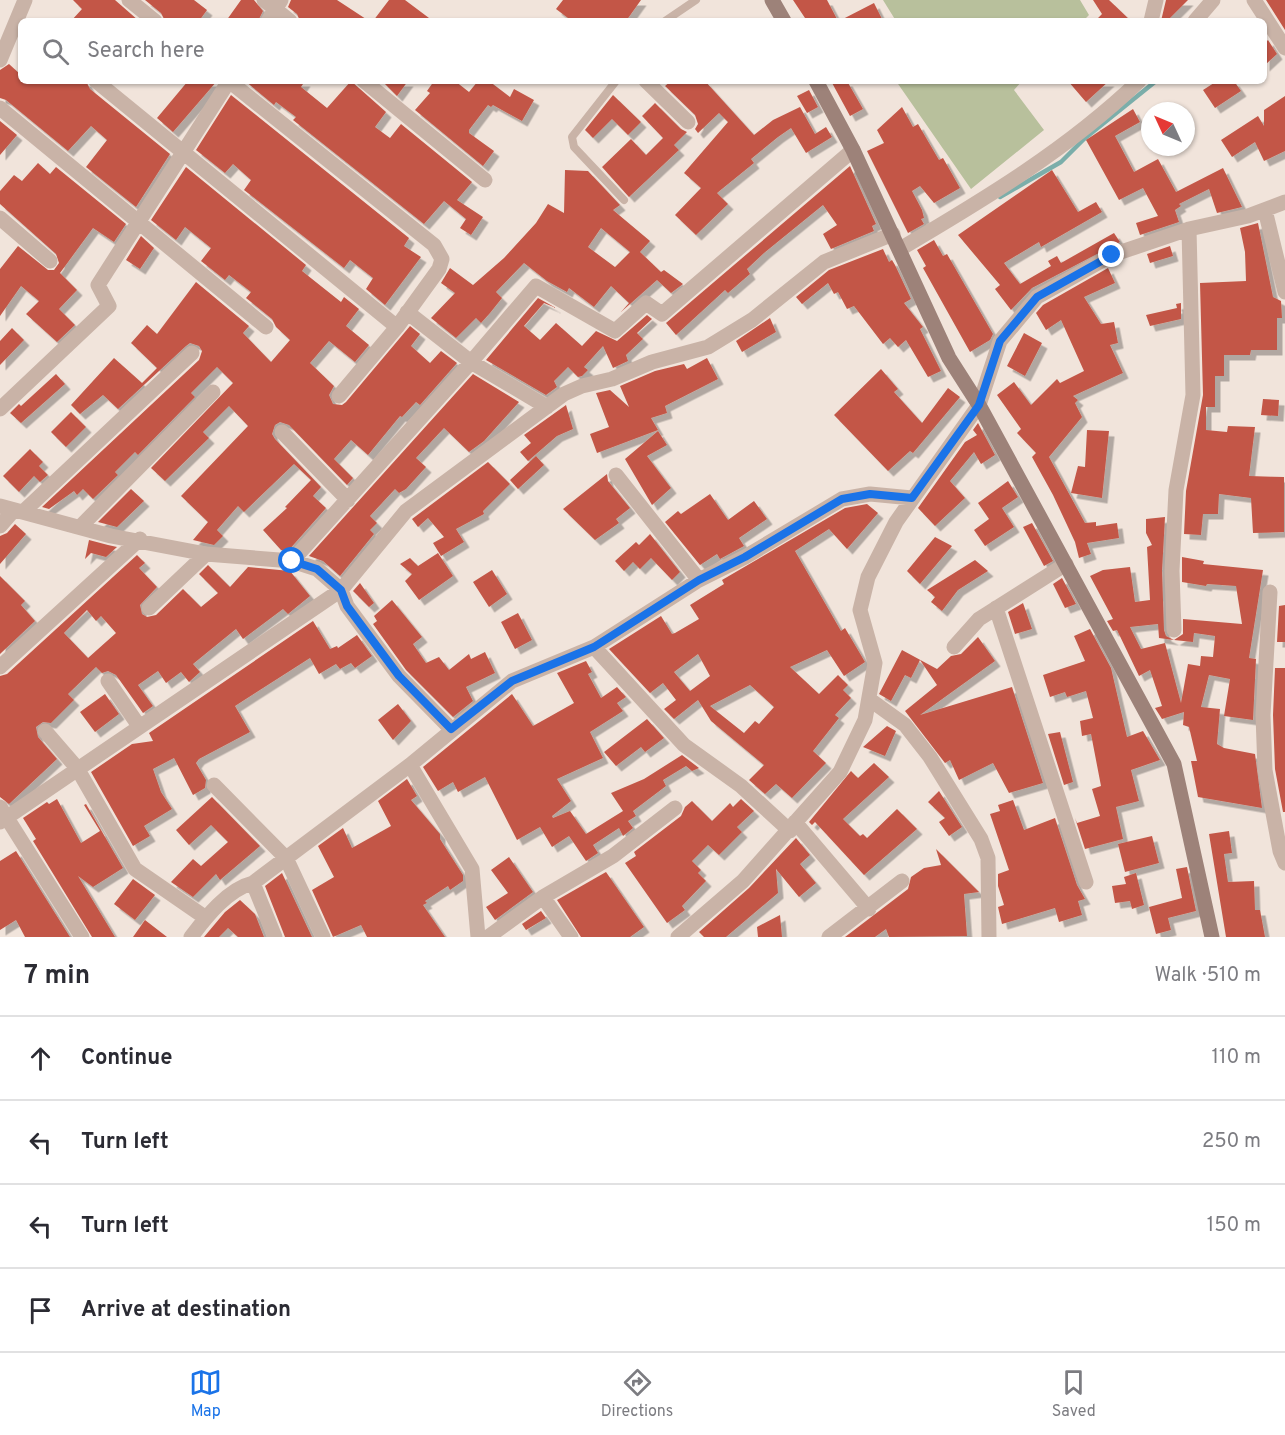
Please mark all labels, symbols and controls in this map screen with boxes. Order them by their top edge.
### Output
search box [18,18,1267,84]
icon: search [39,35,72,68]
text: Search here [87,38,205,65]
north arrow [1141,102,1195,156]
route end [1098,241,1124,267]
route start [278,547,304,573]
text: 7 min [24,960,90,993]
text: Walk · 510 m [1155,963,1261,989]
icon: ahead [24,1042,57,1075]
text: Continue [81,1045,172,1072]
text: 110 m [1212,1045,1261,1071]
icon: left [24,1126,57,1159]
text: Turn left [81,1129,169,1156]
text: 250 m [1202,1129,1261,1155]
icon: left [24,1210,57,1243]
text: Turn left [81,1213,169,1240]
text: 150 m [1207,1213,1261,1239]
icon: arrive [24,1294,57,1327]
text: Arrive at destination [81,1297,291,1324]
tab: Map [189,1366,222,1422]
tab: Directions [601,1366,673,1422]
tab: Saved [1052,1366,1096,1422]

